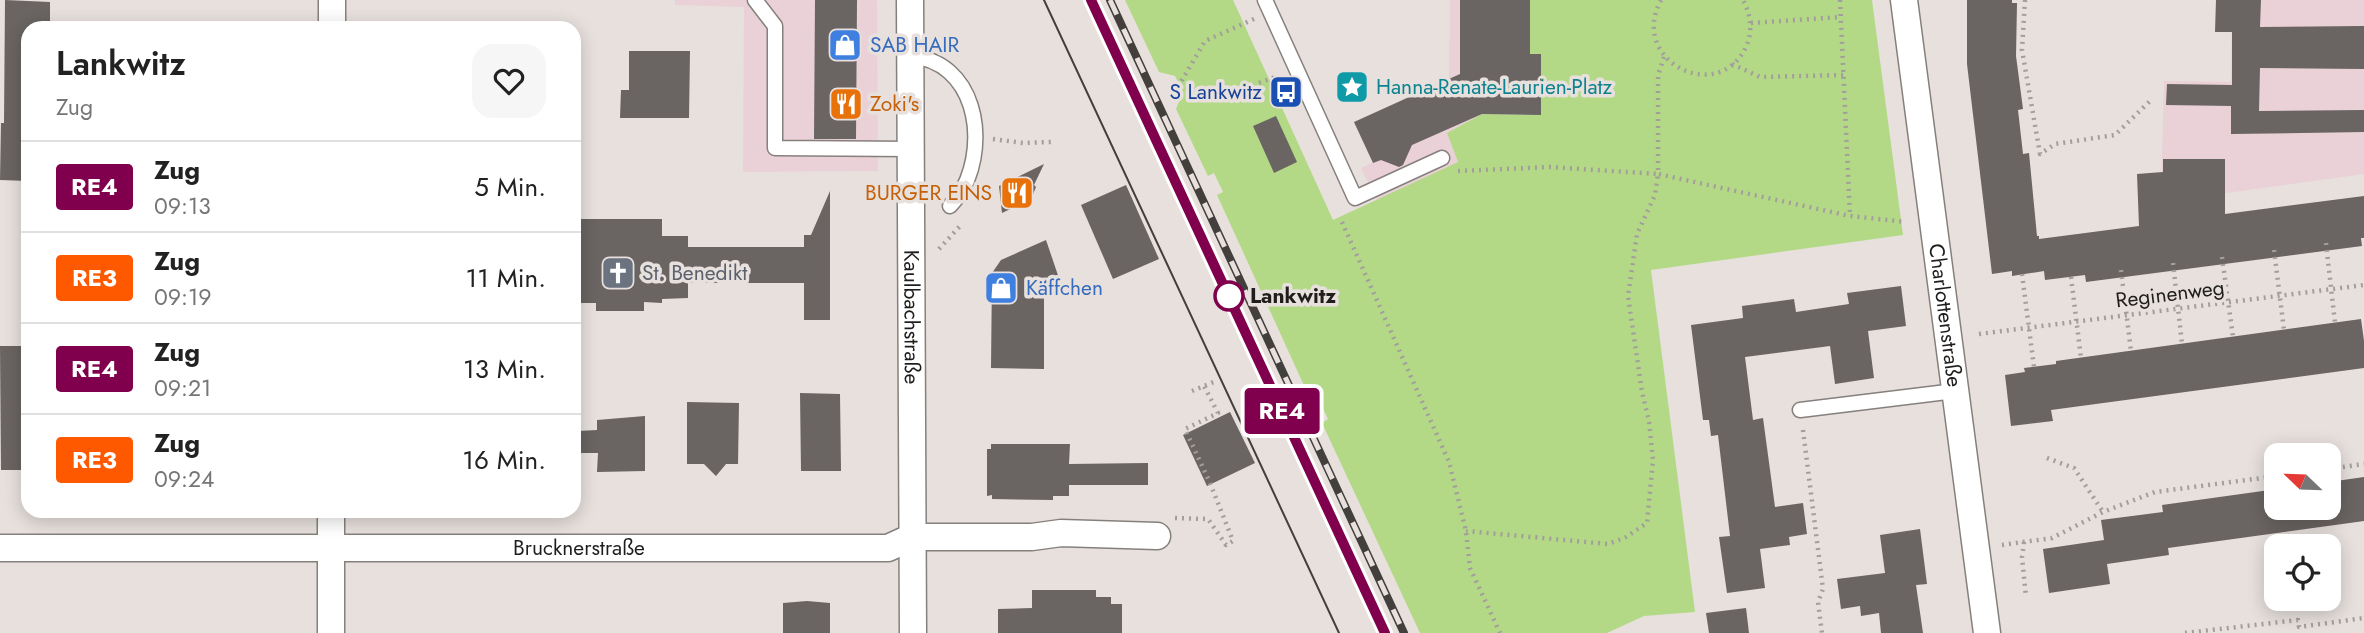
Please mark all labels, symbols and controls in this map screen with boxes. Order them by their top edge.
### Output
shop icon: SAB HAIR [826,26,864,64]
place label: SAB HAIR [870,30,959,60]
text: Lankwitz [56,40,186,87]
button: heart [472,44,546,118]
place icon: Hanna-Renate-Laurien-Platz [1333,68,1371,106]
place label: Hanna-Renate-Laurien-Platz [1376,72,1613,102]
bus stop icon: S Lankwitz [1267,73,1305,111]
place label: S Lankwitz [1170,77,1262,107]
restaurant icon: Zoki's [827,85,865,123]
place label: Zoki's [870,89,919,119]
text: Zug [56,90,93,124]
text: Zug [154,151,200,189]
text: 5 Min. [474,168,546,206]
text: RE4 [71,169,118,204]
restaurant icon: BURGER EINS [998,174,1036,212]
place label: BURGER EINS [865,178,992,208]
text: 09:13 [154,189,211,223]
text: Zug [154,242,200,280]
street label: Charlottenstraße [1921,242,1970,389]
street label: Kaulbachstraße [896,250,927,385]
church icon: St. Benedikt [599,254,637,292]
place label: St. Benedikt [642,258,747,288]
text: 11 Min. [466,259,546,297]
text: RE3 [72,260,117,295]
shop icon: Käffchen [982,269,1020,307]
street label: Reginenweg [2114,272,2226,316]
place label: Käffchen [1026,273,1103,303]
text: 09:19 [154,280,212,314]
marker: Lankwitz [1214,281,1244,311]
place label: Lankwitz [1250,281,1336,311]
text: Zug [154,333,200,371]
text: 13 Min. [463,350,546,388]
text: RE4 [71,351,118,386]
text: 09:21 [154,371,211,405]
line badge: RE4 [1242,388,1322,434]
text: RE4 [1259,393,1305,428]
text: Zug [154,424,200,462]
text: 16 Min. [462,441,546,479]
text: RE3 [72,442,117,477]
north arrow [2264,443,2342,520]
map controls [2264,443,2341,611]
text: 09:24 [154,462,214,496]
street label: Brucknerstraße [513,533,645,563]
button: locate [2264,534,2341,611]

